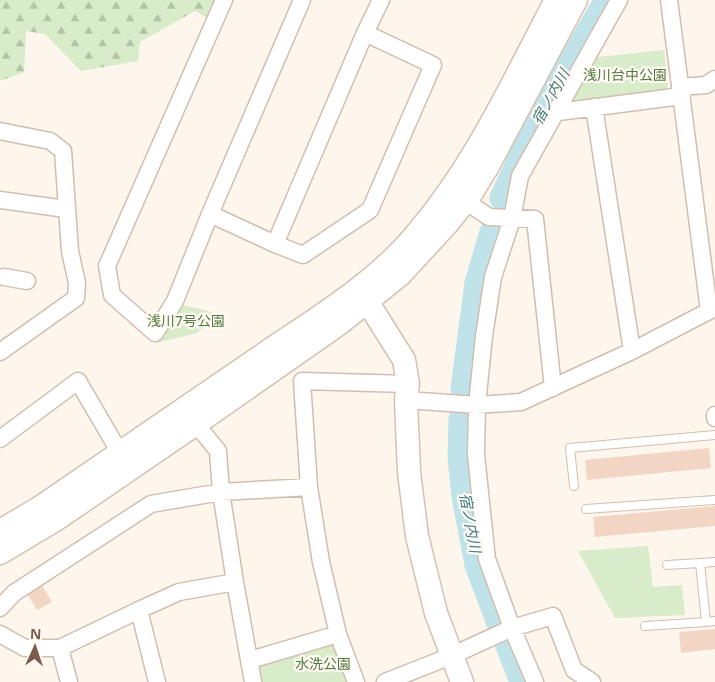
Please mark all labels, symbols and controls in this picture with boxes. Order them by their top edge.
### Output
water label: 宿ノ内川 [527,64,574,128]
park label: 浅川台中公園 [583,65,667,84]
park label: 浅川7号公園 [147,311,225,330]
water label: 宿ノ内川 [456,492,486,556]
north arrow [10,622,60,672]
text: N [30,624,42,643]
park label: 水洗公園 [295,654,351,673]

